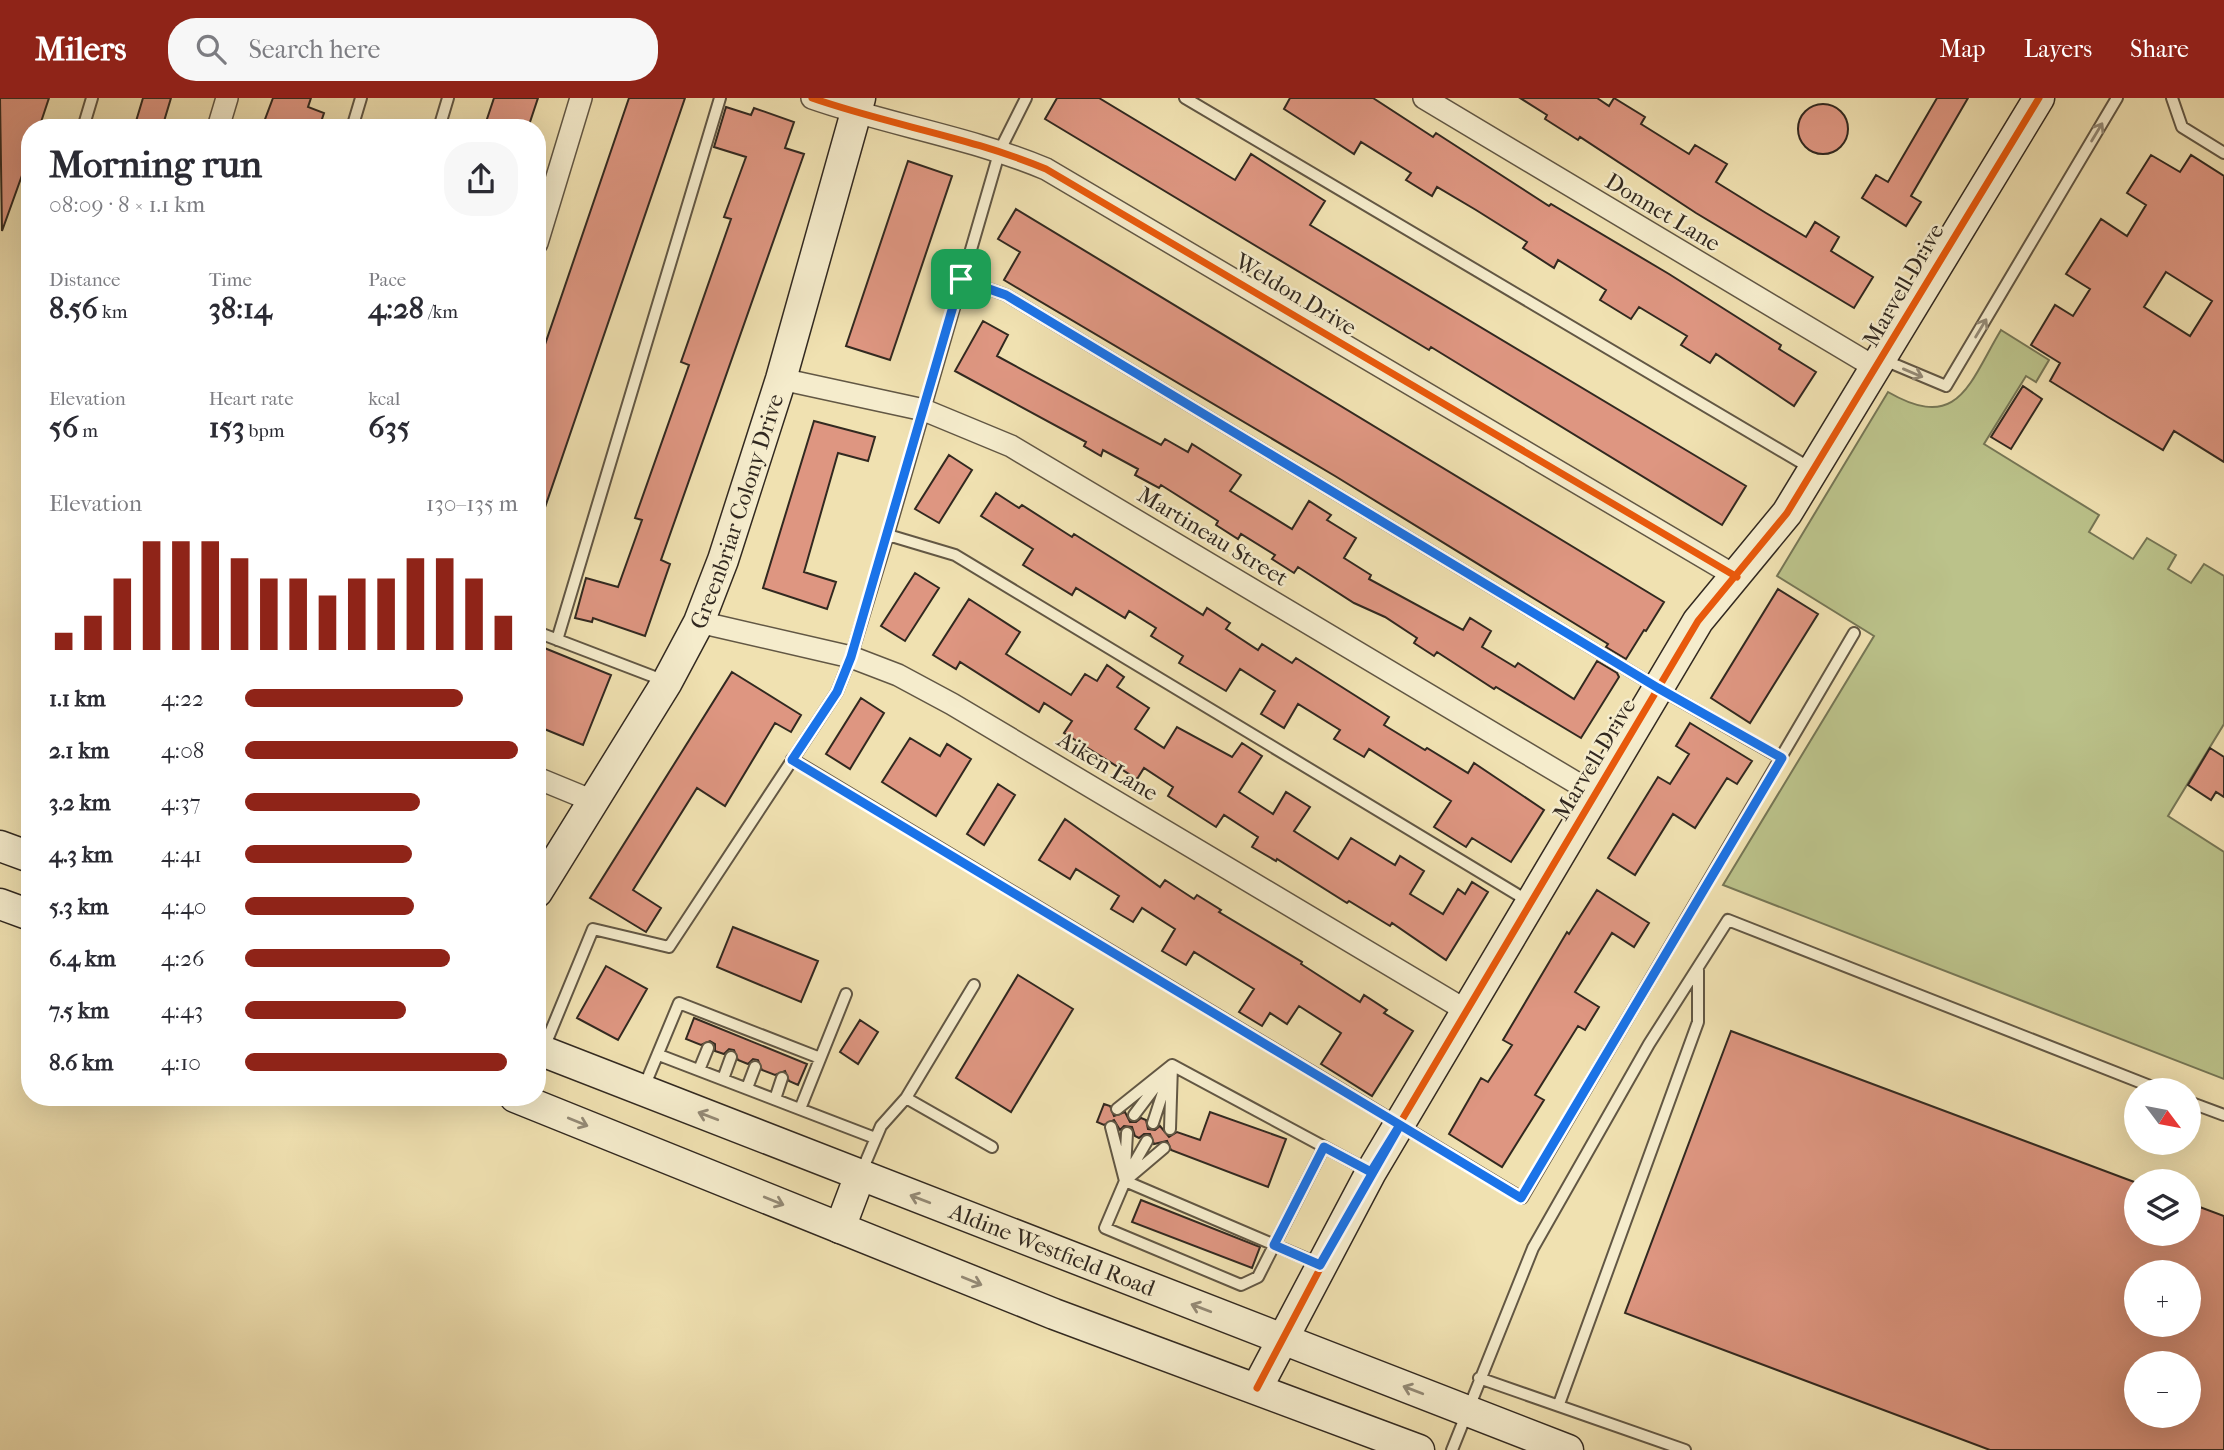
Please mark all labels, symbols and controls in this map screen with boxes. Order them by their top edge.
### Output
search box [168,18,658,81]
text: Milers [35,30,126,69]
icon: search [192,30,230,68]
text: Search here [248,34,380,65]
text: Map [1940,35,1986,63]
text: Layers [2024,35,2092,63]
text: Share [2130,35,2189,63]
one-way arrow [2090,123,2104,143]
text: Morning run [49,142,262,187]
button: share [444,142,518,216]
street label: Donnet Lane [1600,168,1725,257]
text: 08:09 · 8 × 1.1 km [49,191,205,218]
street label: Marvell Drive [1857,219,1950,352]
street label: Weldon Drive [1229,247,1361,341]
pin [931,249,991,309]
icon: arrive [942,260,980,298]
text: Distance [49,269,120,291]
text: Time [209,269,252,291]
text: Pace [368,269,406,291]
text: 8.56 [49,291,98,326]
text: 38:14 [209,291,272,326]
text: 4:28 [368,291,424,326]
text: km [98,301,128,323]
text: /km [424,301,458,323]
one-way arrow [1974,318,1988,338]
one-way arrow [1902,367,1924,380]
text: Elevation [49,388,126,410]
text: Heart rate [209,388,294,410]
text: kcal [368,388,400,410]
street label: Greenbriar Colony Drive [685,391,789,633]
text: 56 [49,410,78,445]
text: 153 [209,410,245,445]
text: 635 [368,410,410,445]
text: m [78,420,98,442]
text: bpm [245,420,285,442]
street label: Martineau Street [1133,481,1293,592]
text: Elevation [49,490,142,517]
text: 130–135 m [426,490,518,517]
text: 1.1 km [49,685,106,712]
text: 4:22 [161,685,204,712]
street label: Marvell Drive [1547,693,1641,825]
street label: Aiken Lane [1052,725,1163,807]
text: 2.1 km [49,737,109,764]
text: 4:08 [161,737,204,764]
text: 3.2 km [49,789,111,816]
text: 4:37 [161,789,201,816]
text: 4.3 km [49,841,113,868]
text: 4:41 [161,841,202,868]
text: 5.3 km [49,893,109,920]
text: 4:40 [161,893,206,920]
text: 6.4 km [49,945,116,972]
text: 4:26 [161,945,204,972]
text: 7.5 km [49,997,109,1024]
text: 4:43 [161,997,203,1024]
text: 8.6 km [49,1049,113,1076]
text: 4:10 [161,1049,201,1076]
north arrow [2124,1078,2202,1155]
map controls [2124,1078,2201,1428]
one-way arrow [698,1108,720,1121]
one-way arrow [567,1117,589,1130]
button: layers [2124,1169,2201,1246]
one-way arrow [910,1191,932,1204]
one-way arrow [763,1195,784,1208]
street label: Aldine Westfield Road [945,1197,1159,1302]
button: + [2124,1260,2201,1337]
one-way arrow [960,1275,982,1288]
one-way arrow [1190,1301,1212,1314]
button: − [2124,1351,2201,1428]
one-way arrow [1402,1383,1424,1396]

